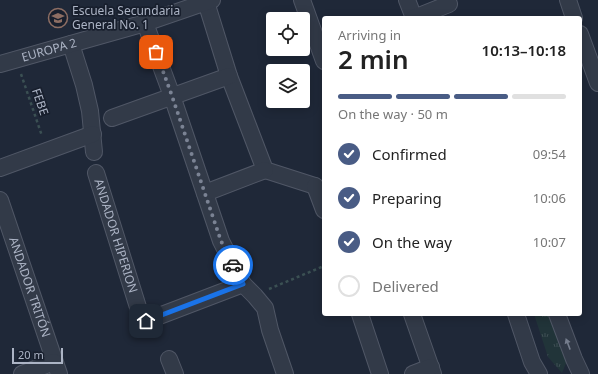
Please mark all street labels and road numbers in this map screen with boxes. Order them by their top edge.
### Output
street label: EUROPA 2 [19,34,79,66]
street label: FEBE [28,86,53,118]
street label: ANDADOR HIPERION [90,177,142,295]
street label: ANDADOR TRITÓN [5,235,55,339]

